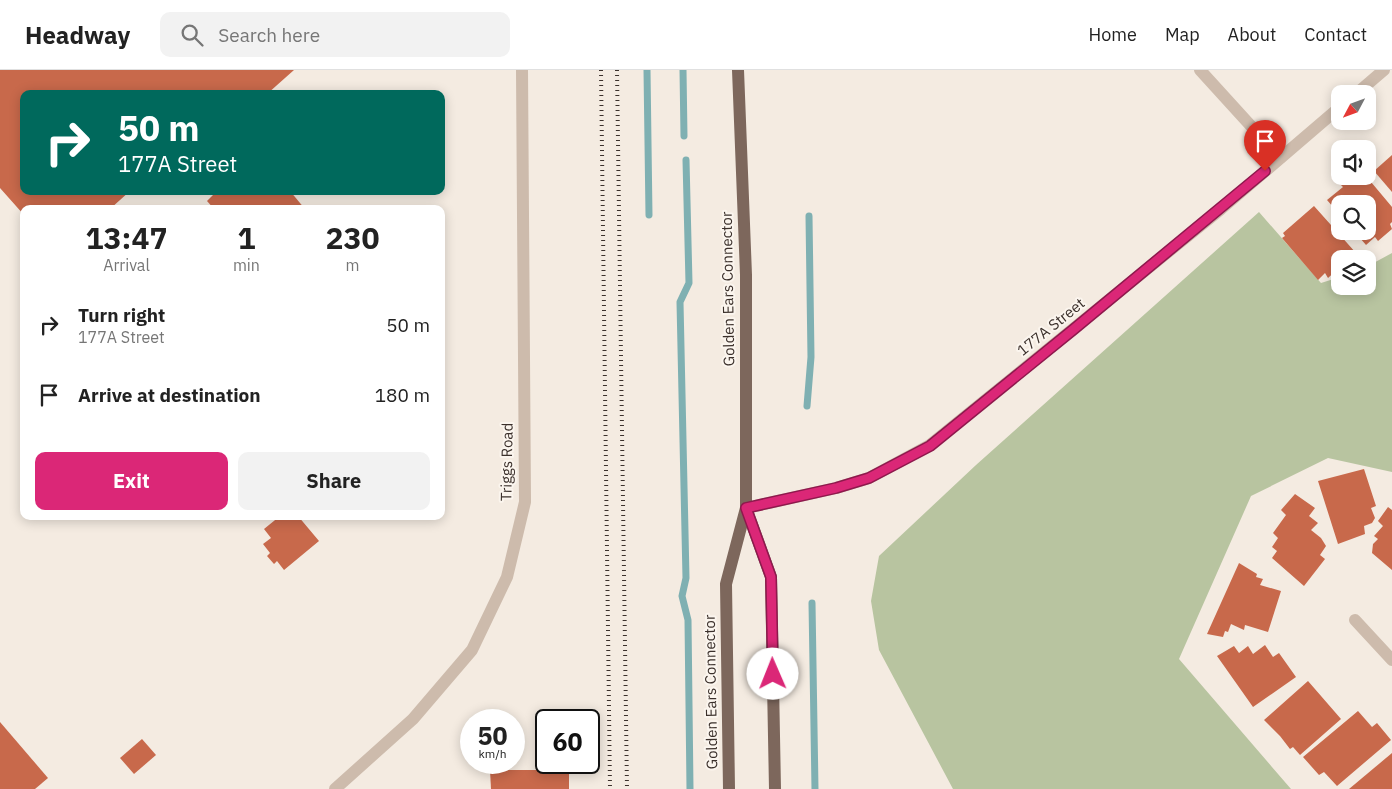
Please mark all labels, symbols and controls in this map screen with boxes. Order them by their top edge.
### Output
search box [160,12,510,57]
text: Headway [25,19,130,51]
icon: search [178,21,206,49]
text: Search here [218,23,320,47]
text: Home [1089,23,1137,46]
text: Map [1165,23,1200,46]
text: About [1228,23,1276,46]
text: Contact [1304,23,1367,46]
north arrow [1331,85,1376,130]
map controls [1331,85,1376,295]
text: 50 m [118,105,200,151]
icon: right [35,110,100,175]
pin [1244,120,1286,171]
icon: arrive [1251,127,1279,155]
button: sound [1331,140,1376,185]
text: 177A Street [118,149,237,178]
button: search [1331,195,1376,240]
street label: Golden Ears Connector [717,211,738,366]
text: 13:47 [86,218,167,257]
text: 1 [237,218,255,257]
text: 230 [325,218,379,257]
button: layers [1331,250,1376,295]
text: Arrival [103,255,150,275]
text: min [233,255,260,275]
text: m [345,255,359,275]
street label: 177A Street [1013,294,1088,360]
text: Turn right [78,303,165,327]
icon: right [35,311,63,339]
text: 50 m [386,313,430,337]
text: 177A Street [78,327,165,347]
icon: arrive [35,381,63,409]
text: Arrive at destination [78,383,261,407]
text: 180 m [375,383,430,407]
street label: Triggs Road [496,423,517,501]
button: Exit [35,452,228,510]
button: Share [238,452,430,510]
street label: Golden Ears Connector [700,614,721,769]
position arrow [746,647,798,699]
speed limit sign: 60 [535,709,600,774]
text: 50 [477,719,508,752]
text: km/h [478,746,507,761]

